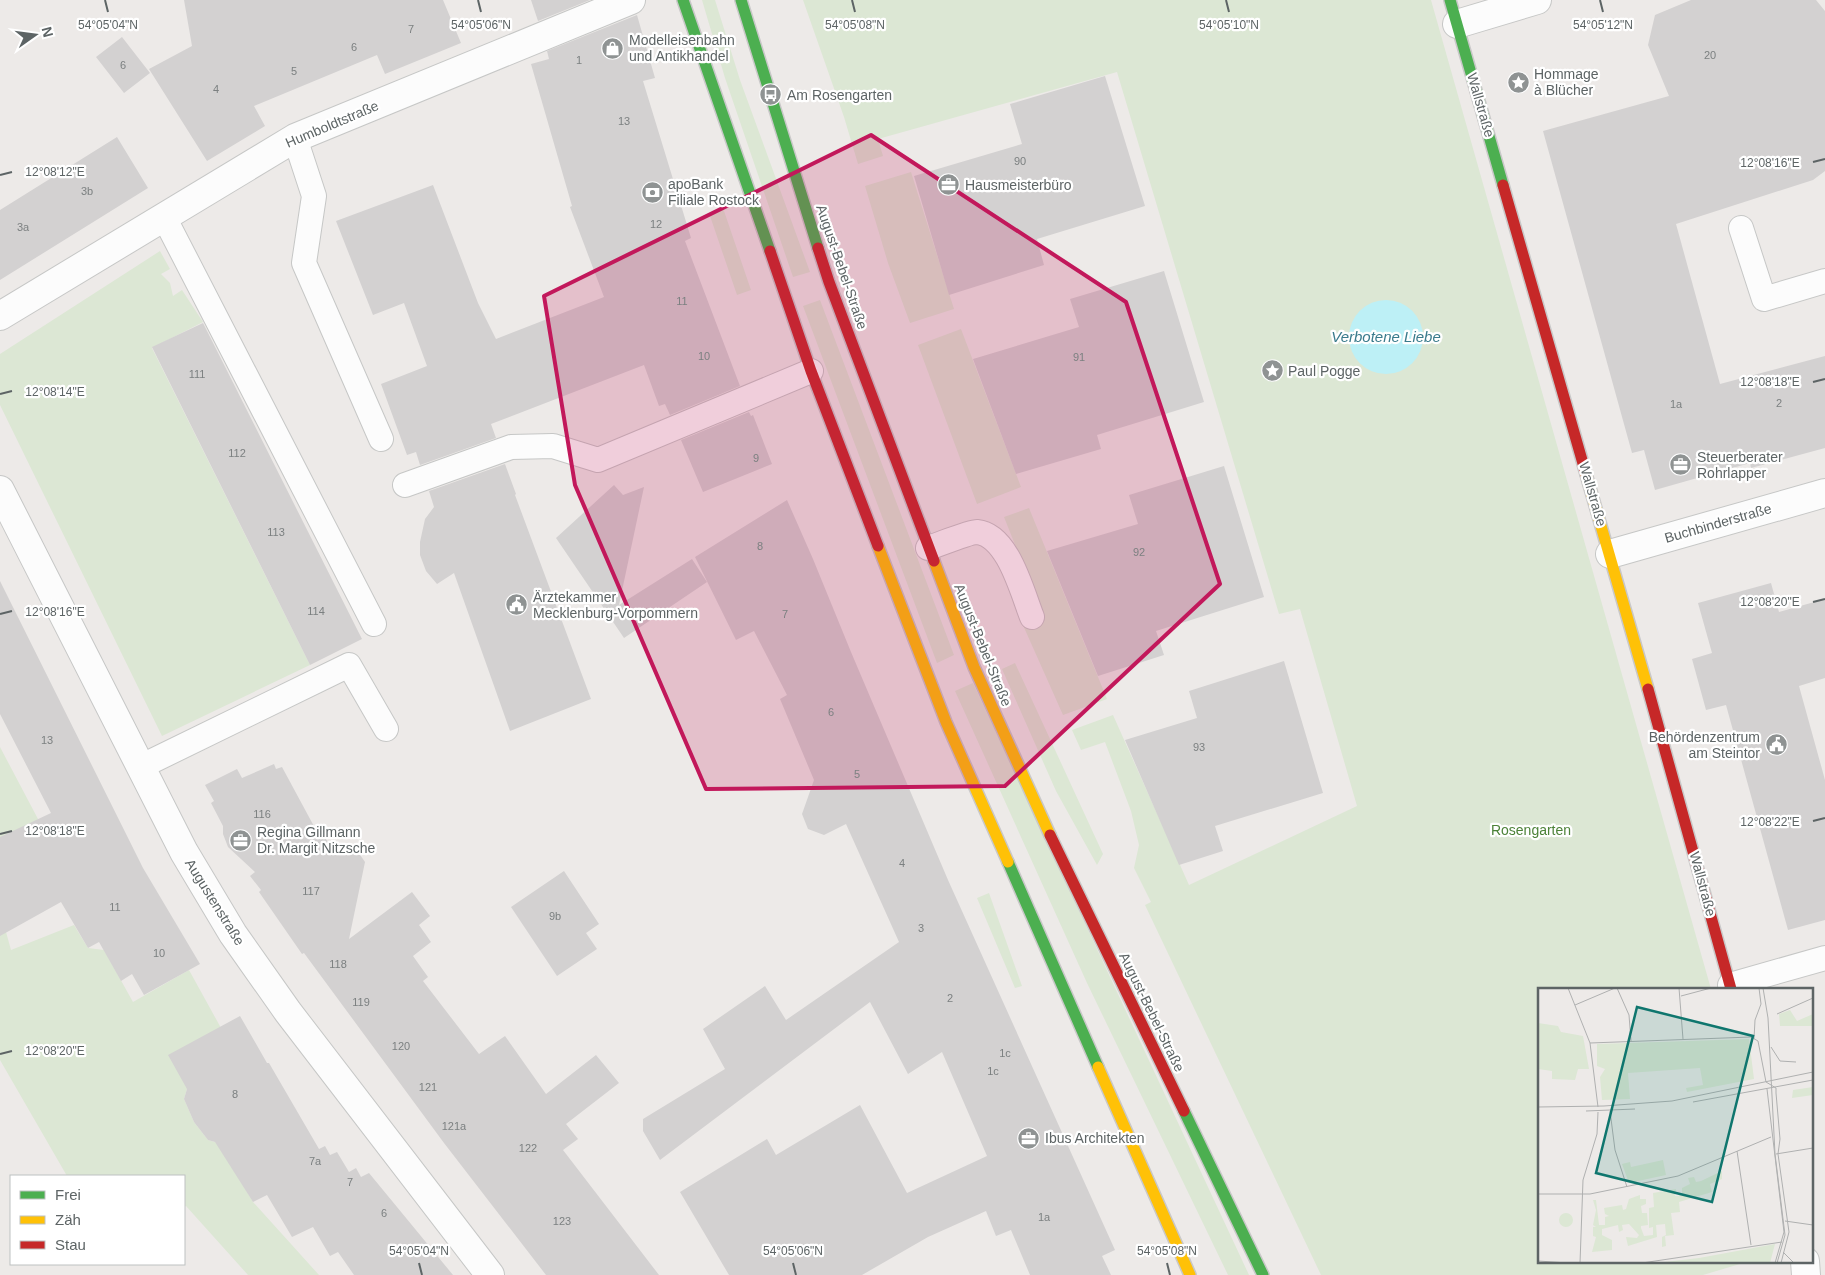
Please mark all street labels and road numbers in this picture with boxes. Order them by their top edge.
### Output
street label: Wallstraße [1464,71,1498,139]
street label: Humboldtstraße [283,97,381,151]
street label: August-Bebel-Straße [813,203,871,332]
street label: Wallstraße [1576,460,1610,528]
street label: Buchbinderstraße [1663,500,1774,546]
street label: August-Bebel-Straße [951,581,1015,709]
street label: Wallstraße [1687,850,1719,918]
street label: Augustenstraße [182,856,248,948]
street label: August-Bebel-Straße [1116,950,1188,1074]

